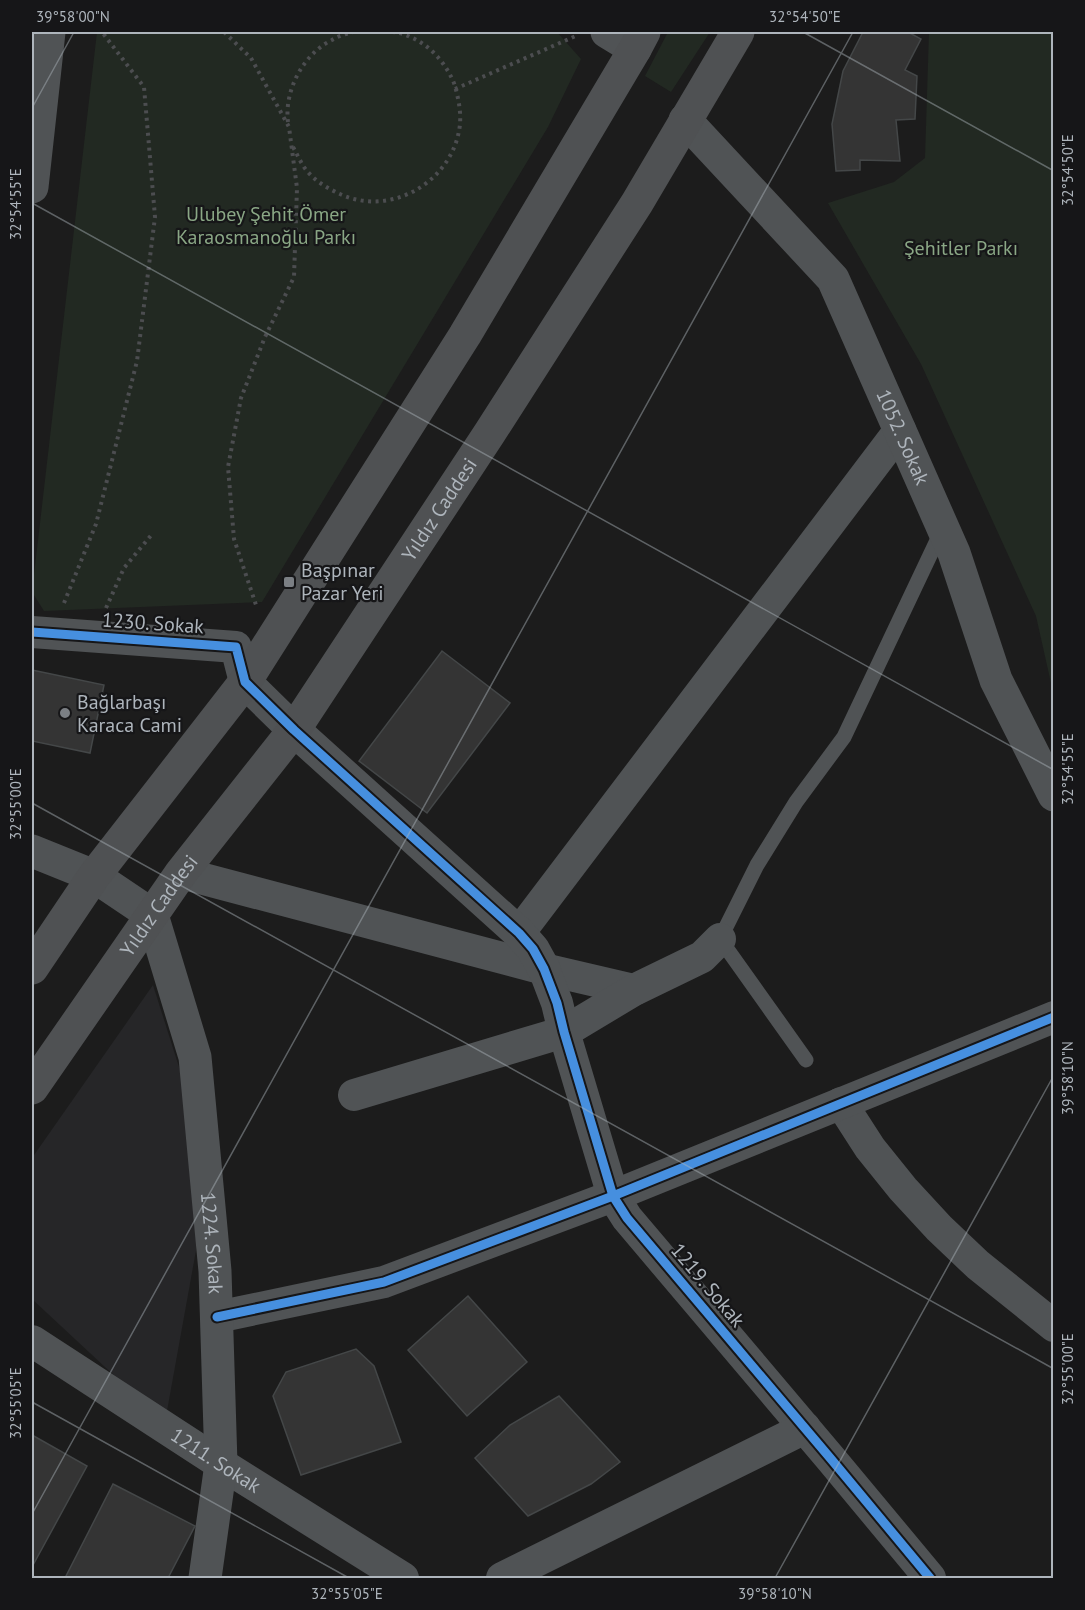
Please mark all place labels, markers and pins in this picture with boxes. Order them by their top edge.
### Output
place label: Başpınar Pazar Yeri [301,557,384,606]
marker: Başpınar Pazar Yeri [282,575,296,589]
place label: Bağlarbaşı Karaca Cami [77,689,182,738]
marker: Bağlarbaşı Karaca Cami [58,706,72,720]

